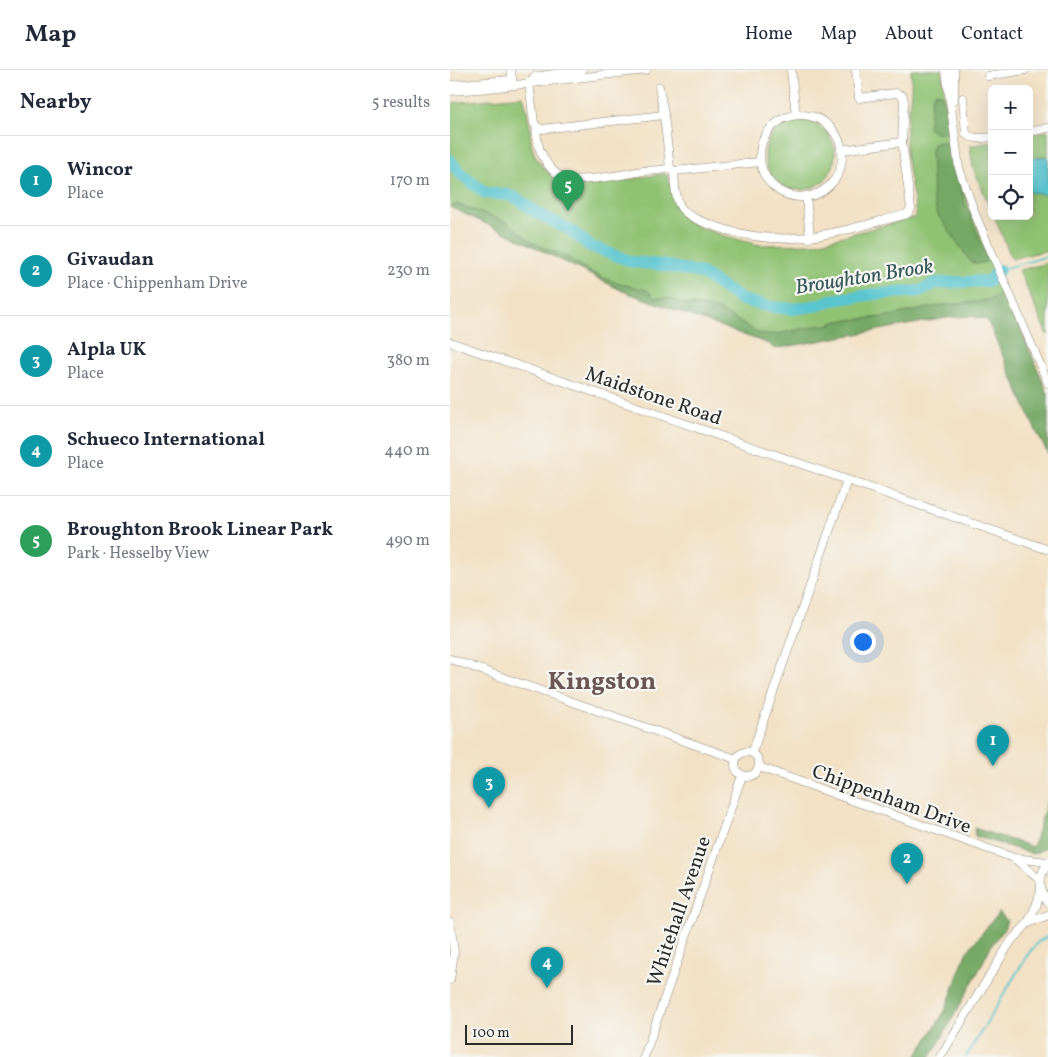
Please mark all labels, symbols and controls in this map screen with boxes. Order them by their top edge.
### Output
text: Map [25,18,76,52]
text: Home [745,22,793,47]
text: Map [821,22,857,47]
text: About [885,22,933,47]
text: Contact [961,22,1023,47]
map controls [988,85,1033,220]
button: + [988,85,1033,130]
text: Nearby [20,88,91,117]
text: 5 results [372,92,430,114]
button: − [988,130,1033,175]
text: Wincor [67,157,133,183]
text: 1 [33,170,39,192]
text: 170 m [390,170,430,192]
pin: 5 [552,170,584,211]
button: locate [988,175,1033,220]
text: Place [67,183,104,205]
text: Givaudan [67,247,154,273]
water label: Broughton Brook [793,252,936,303]
text: 2 [32,260,40,282]
text: 230 m [387,260,430,282]
text: Place · Chippenham Drive [67,273,248,295]
text: Alpla UK [67,337,146,363]
text: 3 [32,350,40,372]
text: 380 m [387,350,430,372]
street label: Maidstone Road [581,360,725,433]
text: Place [67,363,104,385]
text: Schueco International [67,427,265,453]
text: 4 [31,440,41,462]
text: 440 m [384,440,430,462]
text: Place [67,453,104,475]
text: Broughton Brook Linear Park [67,517,333,543]
text: 5 [32,530,40,552]
text: 490 m [385,530,430,552]
text: Park · Hesselby View [67,543,209,565]
your location [850,629,876,655]
district label: Kingston [548,665,656,700]
pin: 1 [977,725,1009,766]
street label: Chippenham Drive [808,758,975,842]
pin: 3 [473,767,505,808]
street label: Whitehall Avenue [641,833,719,991]
pin: 2 [891,843,923,884]
pin: 4 [531,947,563,988]
scale bar [465,1022,572,1045]
text: 100 m [472,1024,510,1043]

